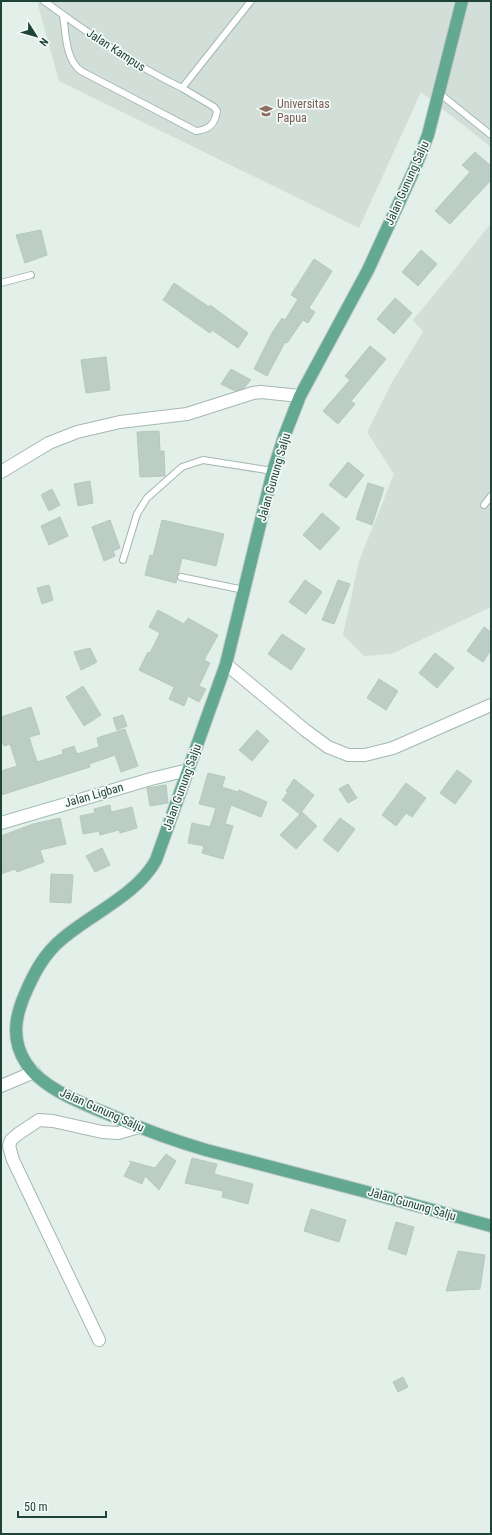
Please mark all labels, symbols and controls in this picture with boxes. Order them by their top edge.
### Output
north arrow [16,16,56,56]
street label: Jalan Kampus [84,26,148,74]
text: N [36,35,51,49]
place label: Universitas Papua [277,97,330,125]
school or university icon: Universitas Papua [258,103,274,119]
street label: Jalan Gunung Salju [382,138,432,227]
street label: Jalan Gunung Salju [255,431,293,523]
street label: Jalan Gunung Salju [160,742,204,832]
street label: Jalan Ligban [63,780,125,810]
street label: Jalan Gunung Salju [58,1085,147,1135]
street label: Jalan Gunung Salju [366,1185,458,1223]
scale bar [18,1493,106,1519]
text: 50 m [24,1500,48,1514]

